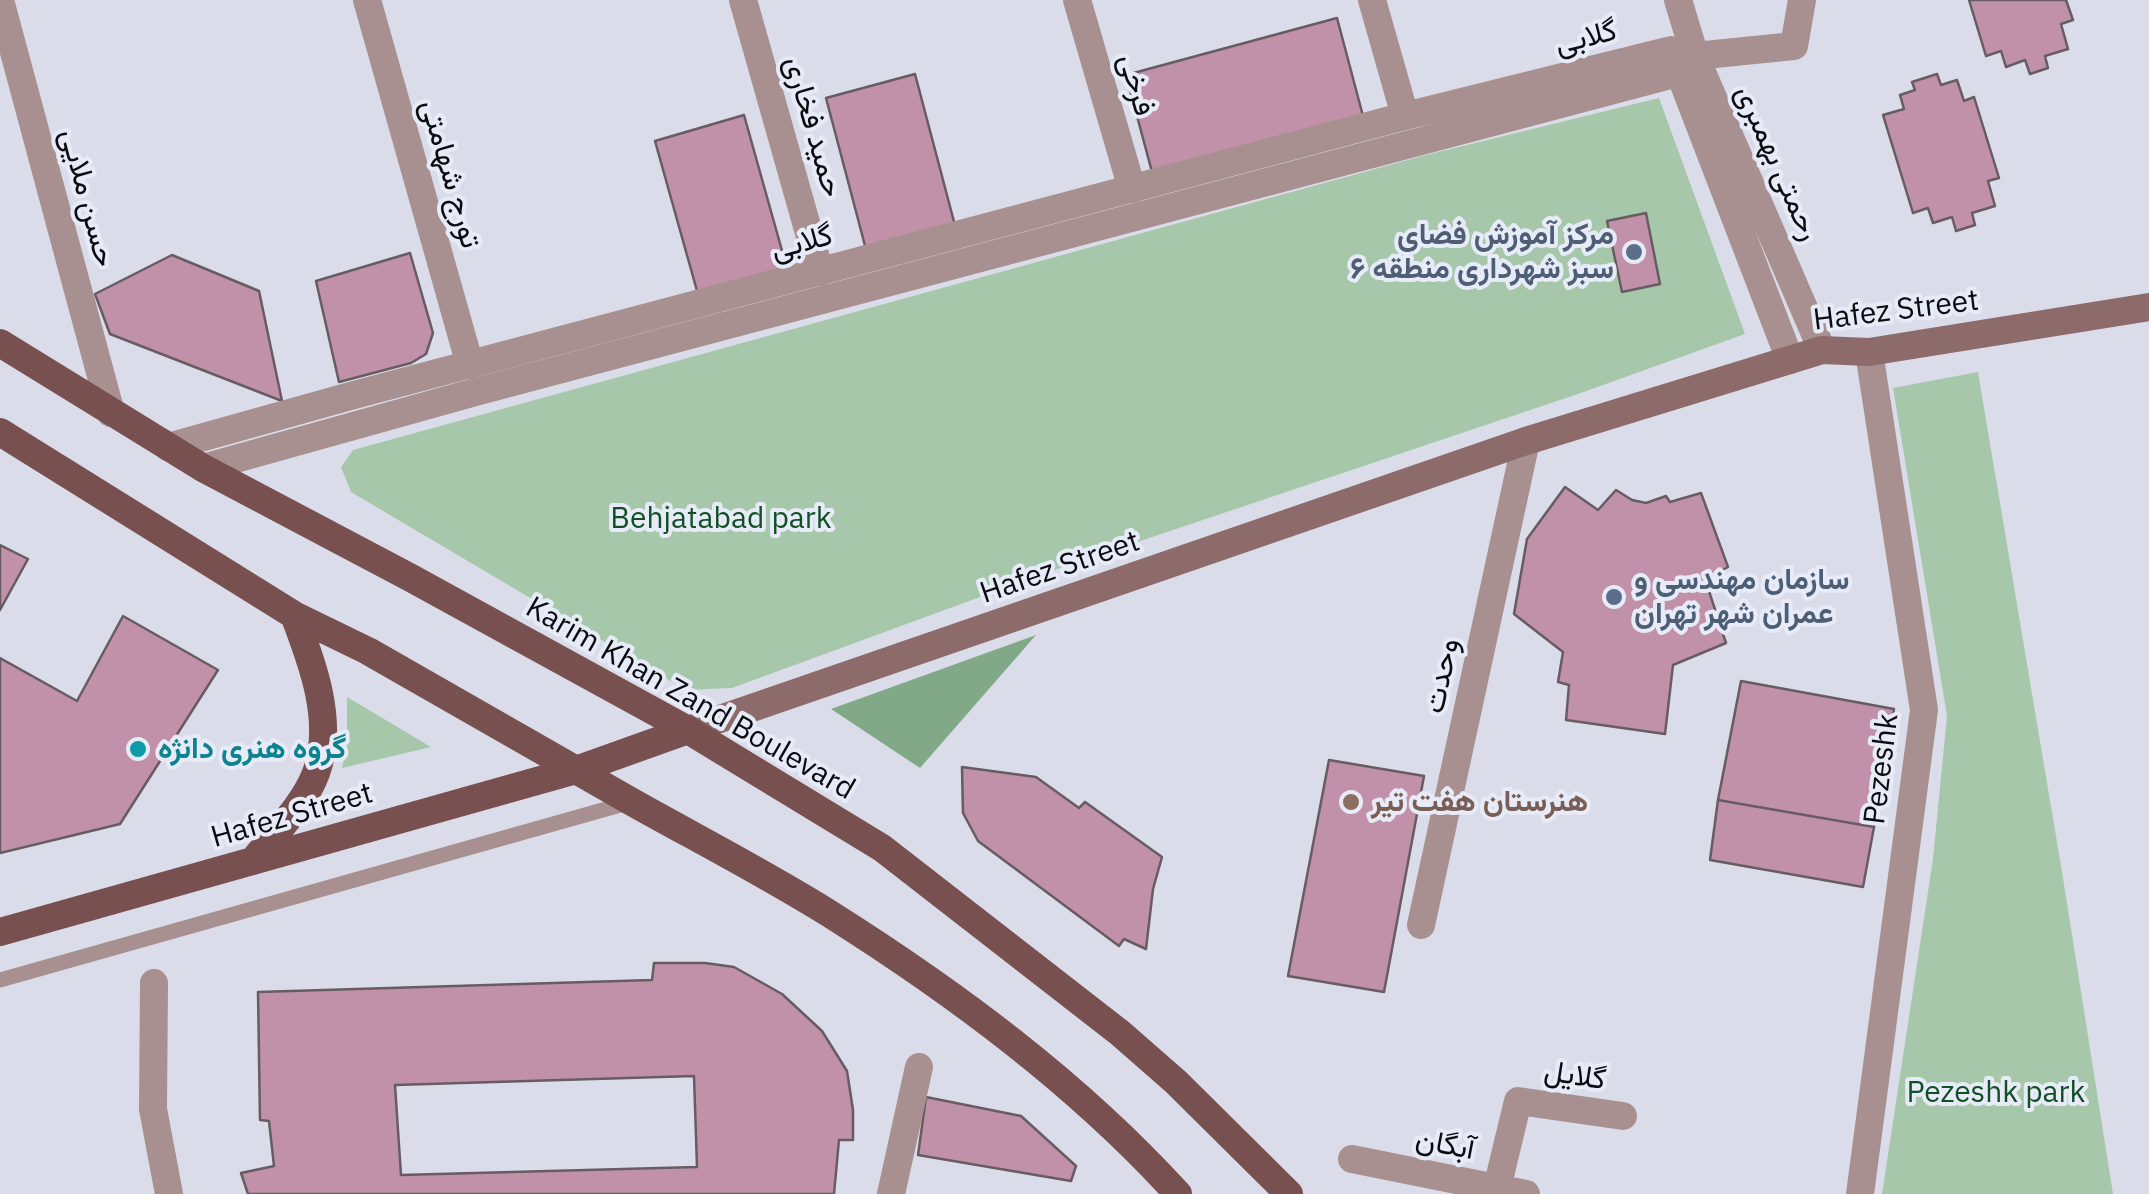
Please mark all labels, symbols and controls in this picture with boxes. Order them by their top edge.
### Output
street label: گلابی [1551,13,1621,63]
street label: فرخی [1110,50,1162,120]
street label: حمید فخاری [776,53,850,201]
street label: رحمتی بهمبری [1727,80,1827,246]
street label: تورج شهامتی [412,96,488,252]
street label: حسن ملایی [51,125,123,271]
place label: مرکز آموزش فضای سبز شهرداری منطقه ۶ [1350,217,1614,288]
street label: گلابی [767,218,837,268]
marker: مرکز آموزش فضای سبز شهرداری منطقه ۶ [1623,241,1645,263]
street label: Hafez Street [1811,283,1981,339]
park label: Behjatabad park [610,501,832,537]
street label: Hafez Street [975,524,1145,612]
place label: سازمان مهندسی و عمران شهر تهران [1634,562,1850,632]
marker: سازمان مهندسی و عمران شهر تهران [1603,586,1625,608]
street label: Karim Khan Zand Boulevard [519,590,861,808]
street label: وحدت [1417,635,1467,717]
street label: Pezeshk [1857,711,1907,827]
place label: گروه هنری دانژه [158,731,346,767]
marker: گروه هنری دانژه [127,738,149,760]
street label: Hafez Street [207,776,377,856]
place label: هنرستان هفت تیر [1371,784,1588,820]
marker: هنرستان هفت تیر [1340,791,1362,813]
street label: گلایل [1542,1053,1608,1099]
park label: Pezeshk park [1907,1075,2085,1111]
street label: آبگان [1412,1122,1478,1168]

